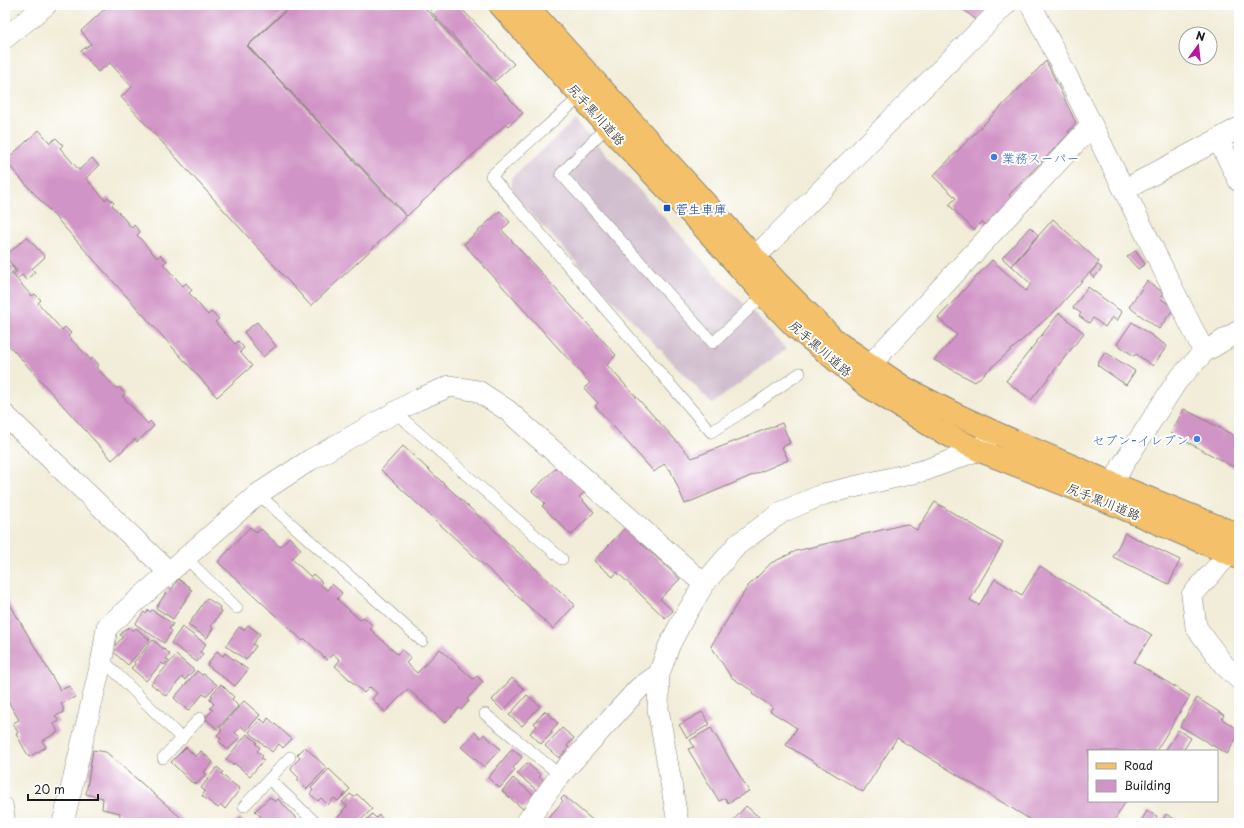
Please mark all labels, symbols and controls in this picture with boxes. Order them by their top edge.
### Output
north arrow [1178,26,1218,66]
text: N [1194,27,1207,45]
street label: 尻手黒川道路 [564,79,630,149]
place label: 業務スーパー [1002,148,1079,167]
marker: 業務スーパー [989,152,999,162]
place label: 菅生車庫 [675,199,727,218]
marker: 菅生車庫 [662,203,672,213]
street label: 尻手黒川道路 [785,315,857,381]
place label: セブン-イレブン [1092,430,1189,449]
marker: セブン-イレブン [1192,434,1202,444]
street label: 尻手黒川道路 [1064,478,1144,524]
legend [1088,750,1218,802]
text: Road [1124,756,1153,774]
scale bar [28,776,98,802]
text: Building [1124,776,1171,794]
text: 20 m [34,780,65,798]

